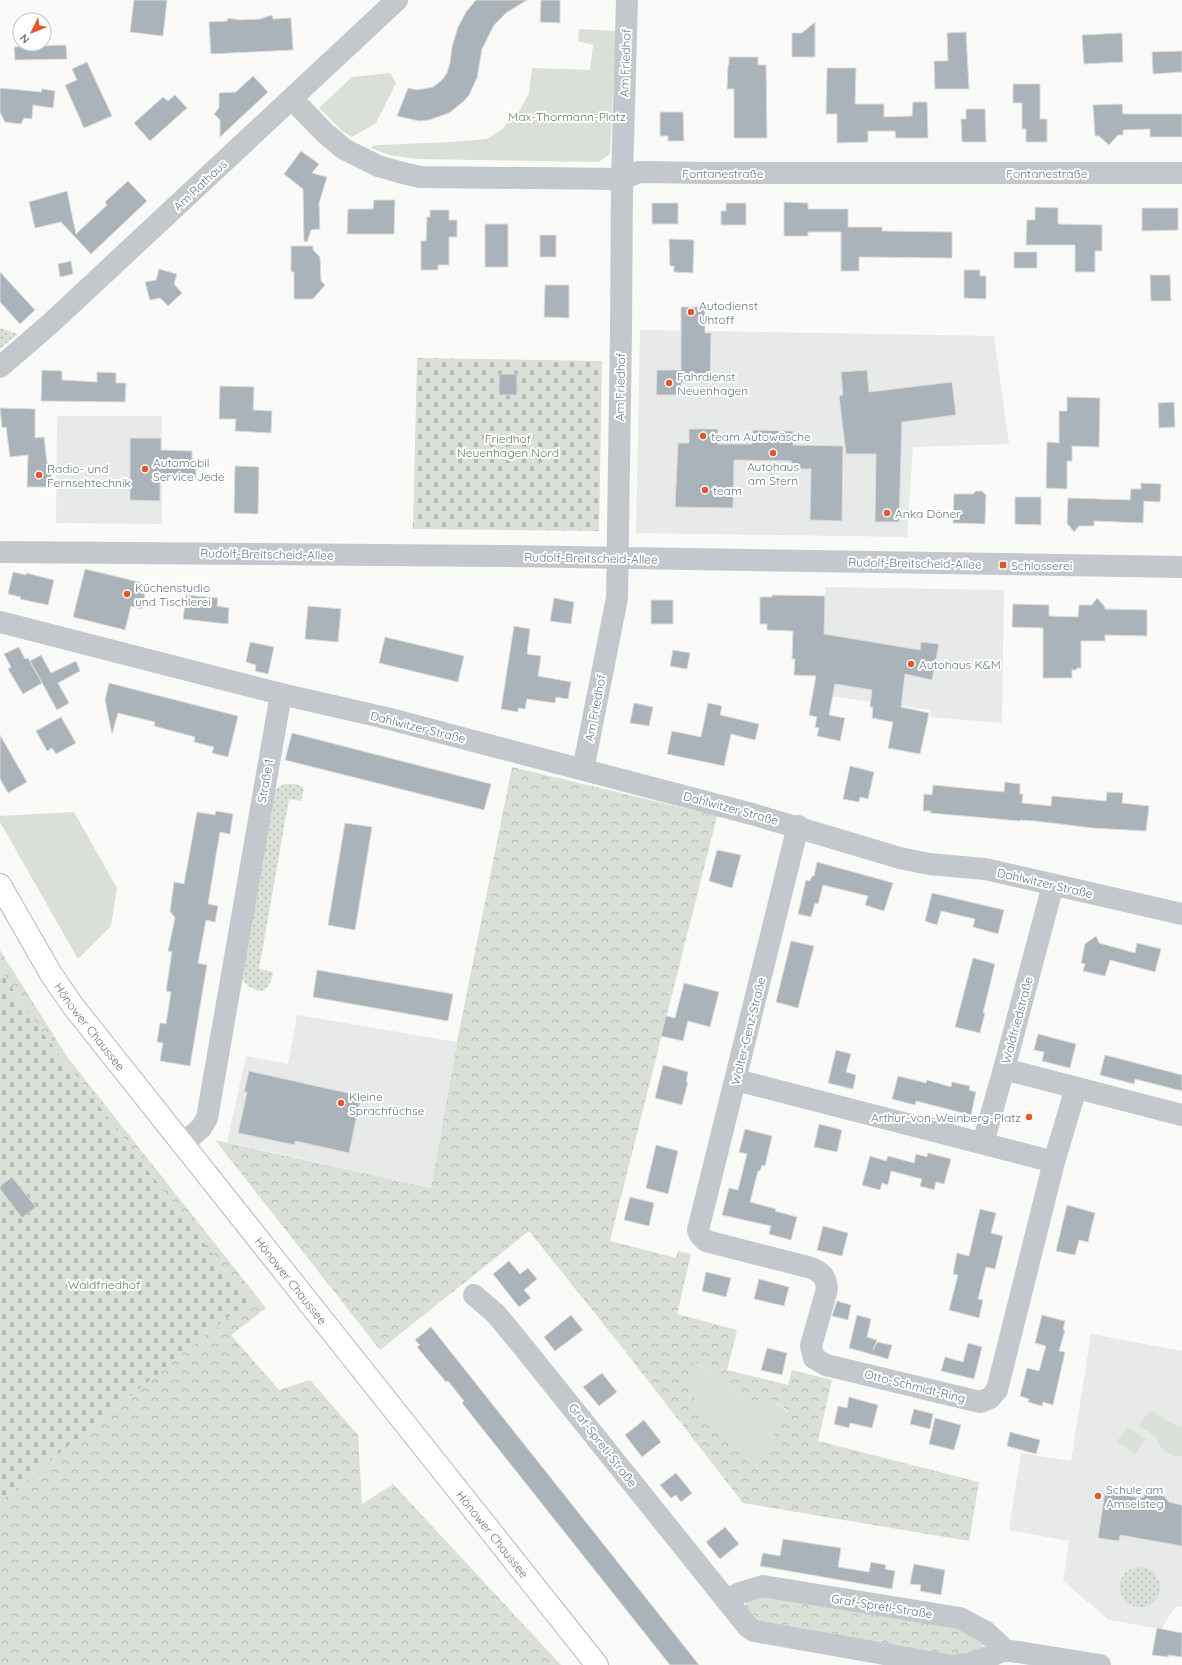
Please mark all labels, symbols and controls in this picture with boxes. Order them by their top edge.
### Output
north arrow [12,12,52,52]
street label: Am Friedhof [616,28,634,97]
text: N [17,31,33,47]
park label: Max-Thormann-Platz [508,109,626,124]
street label: Am Rathaus [170,156,230,214]
street label: Fontanestraße [682,166,764,181]
street label: Fontanestraße [1006,166,1088,181]
place label: Autodienst Uhtoff [699,298,758,327]
marker: Autodienst Uhtoff [686,307,696,317]
street label: Am Friedhof [612,352,628,421]
place label: Fahrdienst Neuenhagen [677,369,748,398]
marker: Fahrdienst Neuenhagen [664,378,674,388]
place label: team Autowäsche [711,429,811,444]
park label: Friedhof Neuenhagen Nord [457,431,559,460]
marker: team Autowäsche [698,431,708,441]
marker: Autohaus am Stern [768,448,778,458]
place label: Automobil Service Jede [153,455,225,484]
place label: Autohaus am Stern [747,459,799,488]
place label: Radio- und Fernsehtechnik [47,461,131,490]
marker: Automobil Service Jede [140,464,150,474]
marker: Radio- und Fernsehtechnik [34,470,44,480]
place label: team [713,483,742,498]
marker: team [700,485,710,495]
place label: Anka Döner [895,506,961,521]
marker: Anka Döner [882,508,892,518]
street label: Rudolf-Breitscheid-Allee [200,545,334,563]
street label: Rudolf-Breitscheid-Allee [524,549,658,567]
street label: Rudolf-Breitscheid-Allee [848,554,982,572]
place label: Schlosserei [1011,558,1072,573]
marker: Schlosserei [998,560,1008,570]
place label: Küchenstudio und Tischlerei [135,580,211,609]
marker: Küchenstudio und Tischlerei [122,589,132,599]
place label: Autohaus K&M [919,657,1001,672]
marker: Autohaus K&M [906,659,916,669]
street label: Am Friedhof [581,672,609,743]
street label: Dahlwitzer Straße [369,708,468,746]
street label: Straße 1 [254,758,276,804]
street label: Dahlwitzer Straße [682,788,780,828]
street label: Dahlwitzer Straße [996,865,1095,901]
street label: Walter-Genz-Straße [727,975,769,1087]
street label: Waldfriedstraße [998,975,1036,1065]
street label: Hönower Chaussee [51,979,129,1074]
place label: Kleine Sprachfüchse [349,1089,425,1118]
marker: Kleine Sprachfüchse [336,1098,346,1108]
place label: Arthur-von-Weinberg-Platz [871,1110,1021,1125]
marker: Arthur-von-Weinberg-Platz [1024,1112,1034,1122]
street label: Hönower Chaussee [252,1234,331,1327]
park label: Waldfriedhof [68,1277,141,1292]
street label: Otto-Schmidt-Ring [863,1366,967,1406]
street label: Graf-Spreti-Straße [566,1400,640,1490]
place label: Schule am Amselsteg [1106,1482,1164,1511]
street label: Hönower Chaussee [454,1487,532,1581]
marker: Schule am Amselsteg [1093,1491,1103,1501]
street label: Graf-Spreti-Straße [830,1591,934,1621]

